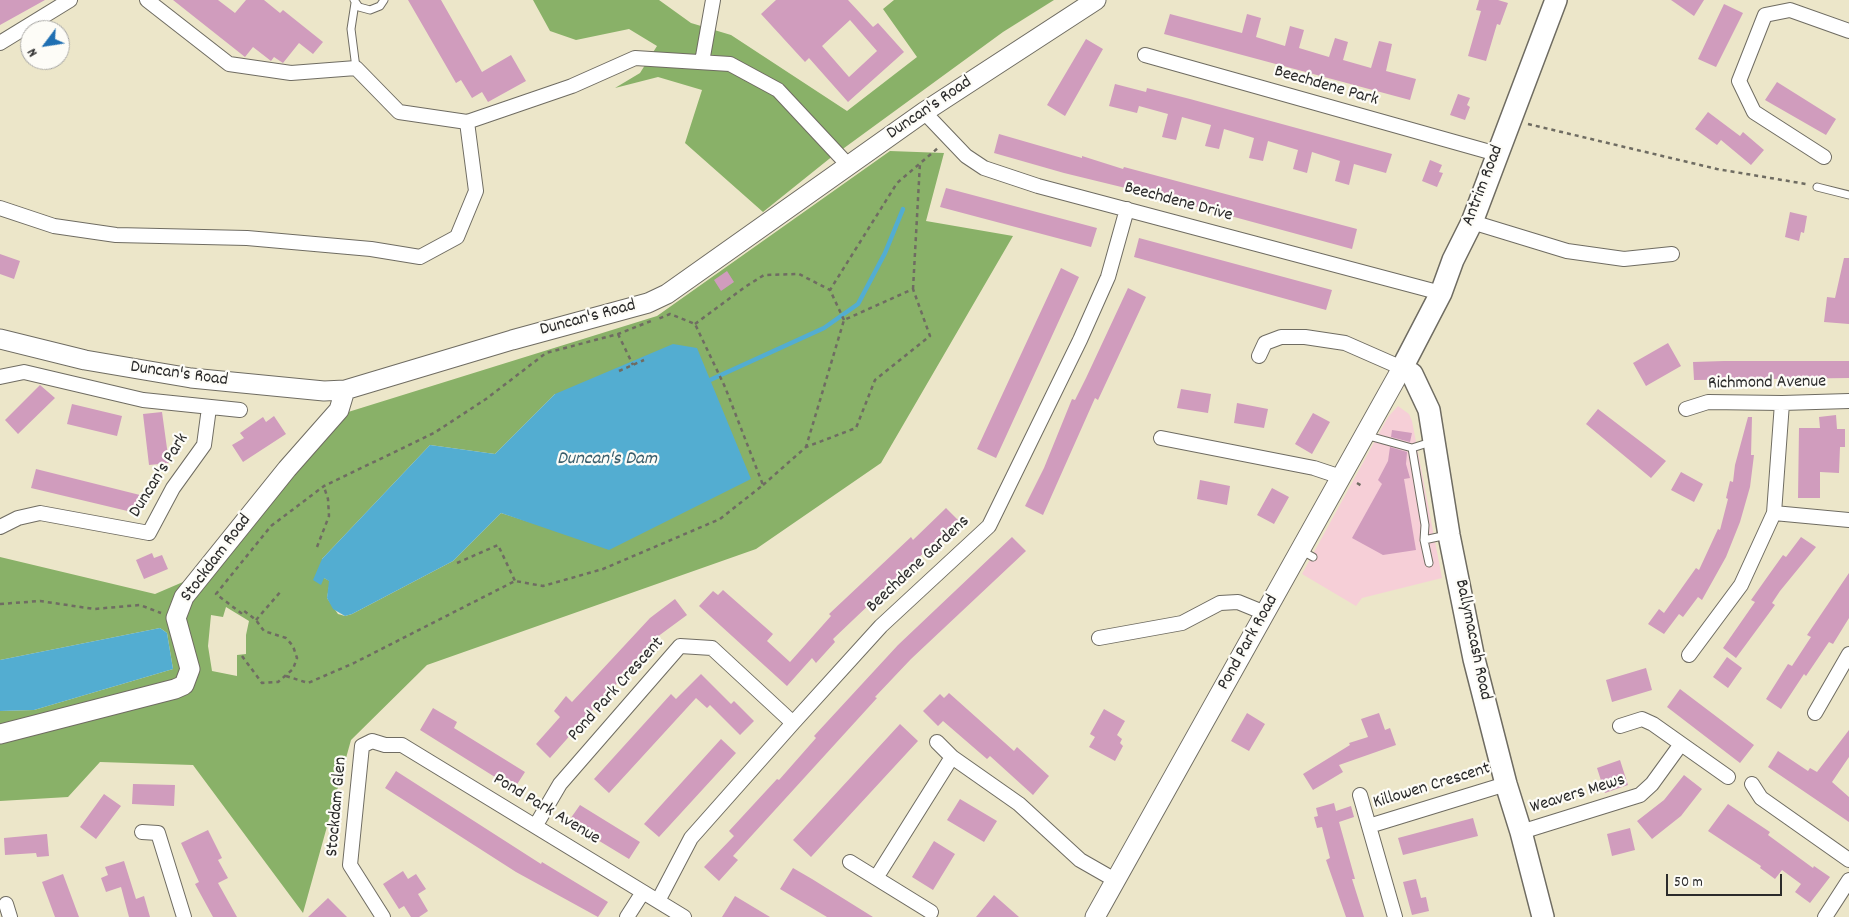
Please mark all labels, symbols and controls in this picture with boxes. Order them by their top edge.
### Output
north arrow [20,20,70,70]
text: N [23,44,43,60]
street label: Beechdene Park [1271,62,1381,112]
street label: Duncan's Road [883,73,977,145]
street label: Antrim Road [1459,142,1509,230]
street label: Beechdene Drive [1121,178,1235,228]
street label: Duncan's Road [538,296,638,342]
street label: Duncan's Road [129,357,229,393]
street label: Richmond Avenue [1708,372,1826,396]
street label: Duncan's Park [126,430,194,522]
water label: Duncan's Dam [557,449,657,471]
street label: Stockdam Road [177,511,257,607]
street label: Beechdene Gardens [863,512,975,618]
street label: Ballymacash Road [1449,578,1495,702]
street label: Pond Park Road [1214,592,1284,694]
street label: Pond Park Crescent [564,633,670,747]
street label: Stockdam Glen [323,756,353,858]
street label: Killowen Crescent [1371,759,1493,815]
street label: Pond Park Avenue [489,770,603,850]
street label: Weavers Mews [1528,770,1628,820]
scale bar [1669,864,1785,896]
text: 50 m [1674,872,1703,894]

